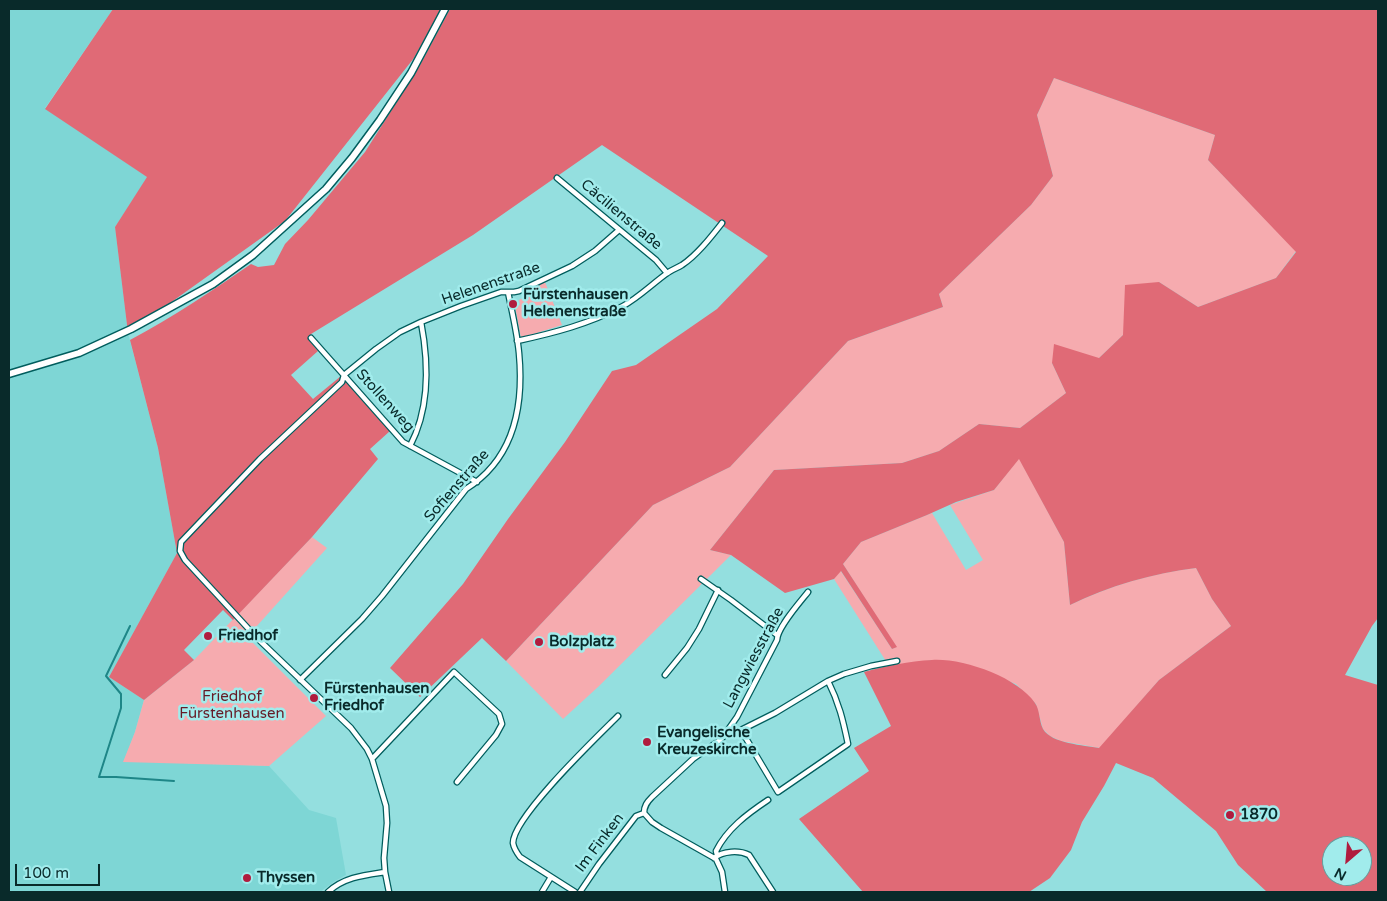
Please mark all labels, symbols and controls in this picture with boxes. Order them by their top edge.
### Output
street label: Cäcilienstraße [577,176,665,254]
street label: Helenenstraße [439,259,543,309]
place label: Fürstenhausen Helenenstraße [523,286,628,321]
marker: Fürstenhausen Helenenstraße [507,298,519,310]
street label: Stollenweg [352,366,418,436]
street label: Sofienstraße [421,446,493,526]
street label: Langwiesstraße [720,604,788,712]
place label: Friedhof [218,627,278,645]
marker: Friedhof [202,630,214,642]
place label: Bolzplatz [549,633,614,651]
marker: Bolzplatz [533,636,545,648]
place label: Fürstenhausen Friedhof [324,680,429,715]
park label: Friedhof Fürstenhausen [179,688,285,723]
marker: Fürstenhausen Friedhof [308,692,320,704]
place label: Evangelische Kreuzeskirche [657,724,756,759]
marker: Evangelische Kreuzeskirche [641,736,653,748]
place label: 1870 [1240,806,1278,824]
marker: 1870 [1224,809,1236,821]
street label: Im Finken [572,810,628,876]
north arrow [1322,836,1372,886]
scale bar [18,854,102,886]
text: 100 m [23,864,69,882]
text: N [1332,864,1349,884]
place label: Thyssen [257,869,315,887]
marker: Thyssen [241,872,253,884]

